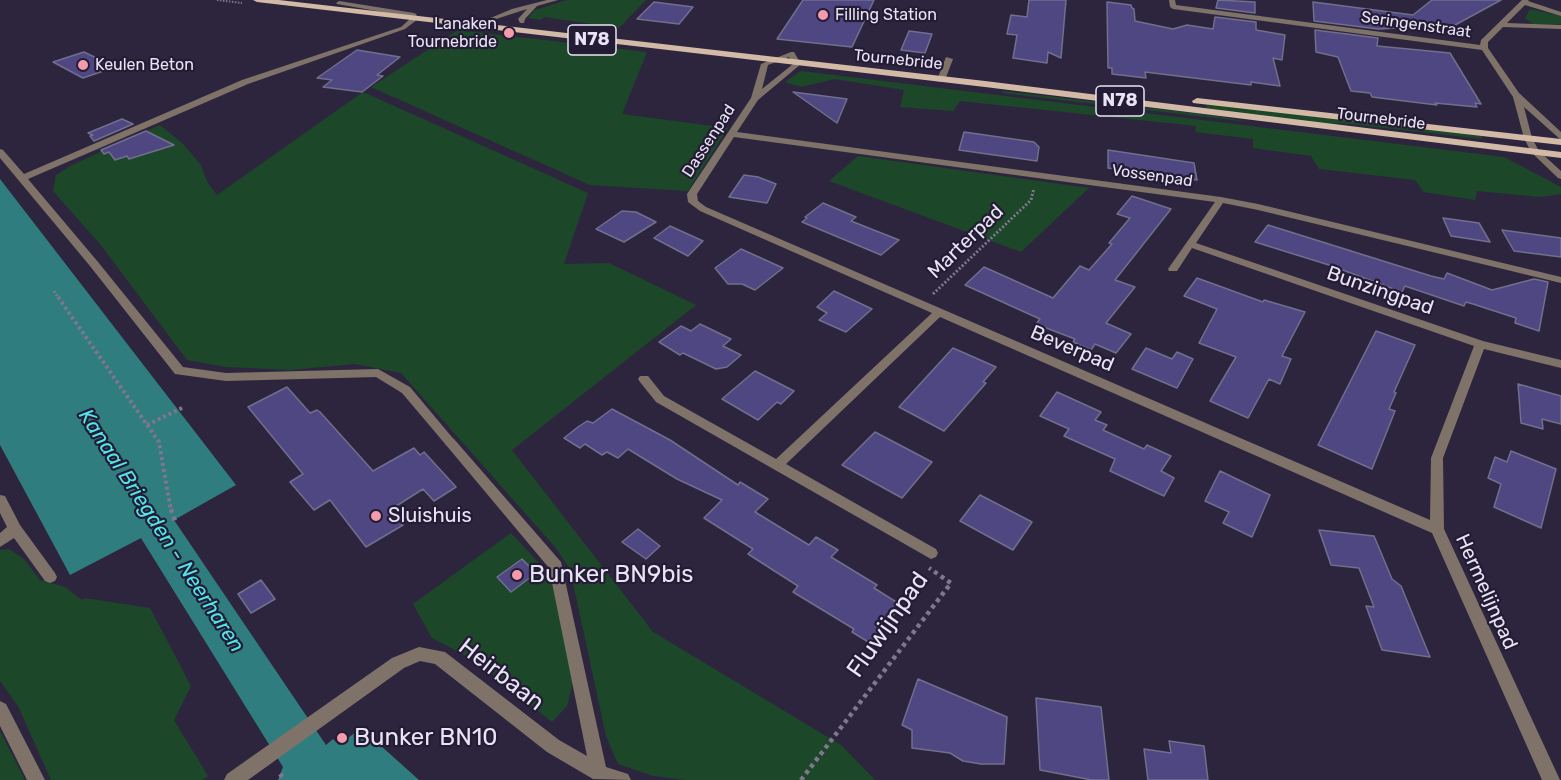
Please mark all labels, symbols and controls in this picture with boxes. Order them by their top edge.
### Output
place label: Filling Station [835,5,937,25]
marker: Filling Station [816,8,830,22]
street label: Seringenstraat [1360,8,1472,42]
place label: Lanaken Tournebride [408,14,497,52]
road number: N78 [568,25,616,55]
marker: Lanaken Tournebride [502,26,516,40]
street label: Tournebride [853,46,943,74]
place label: Keulen Beton [95,55,194,75]
marker: Keulen Beton [76,58,90,72]
road number: N78 [1096,86,1144,116]
street label: Dassenpad [678,101,740,181]
street label: Tournebride [1336,104,1426,134]
street label: Vossenpad [1110,161,1194,191]
street label: Marterpad [923,200,1009,284]
street label: Bunzingpad [1323,262,1437,320]
street label: Beverpad [1027,321,1117,377]
water label: Kanaal Briegden - Neerharen [73,405,249,657]
place label: Sluishuis [388,504,472,528]
marker: Sluishuis [369,509,383,523]
street label: Hermelijnpad [1450,531,1522,653]
place label: Bunker BN9bis [529,561,694,589]
street label: Fluwijnpad [841,567,935,683]
marker: Bunker BN9bis [510,568,524,582]
street label: Heirbaan [452,633,550,717]
place label: Bunker BN10 [354,724,497,752]
marker: Bunker BN10 [335,731,349,745]

